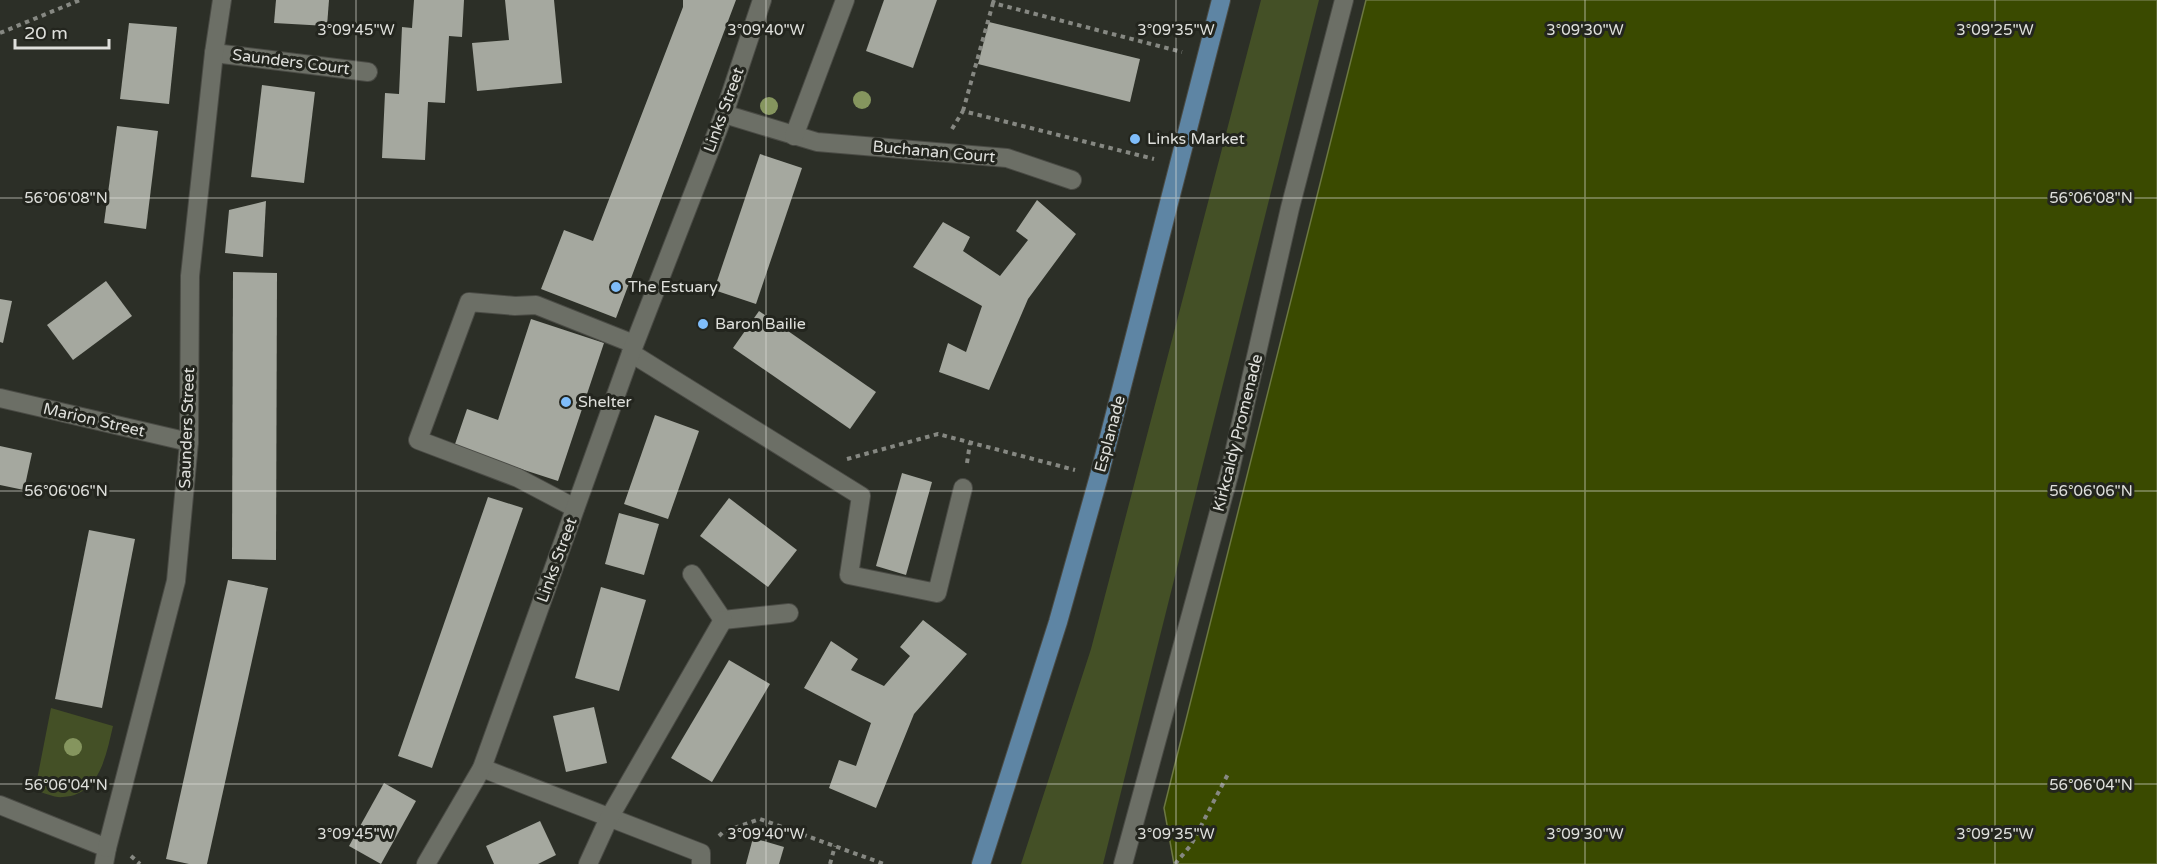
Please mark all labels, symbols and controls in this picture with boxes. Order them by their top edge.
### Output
scale bar [15,12,110,50]
text: 3°09'45"W [317,21,395,39]
text: 3°09'40"W [727,21,805,39]
text: 3°09'35"W [1137,21,1215,39]
text: 3°09'30"W [1546,21,1624,39]
text: 3°09'25"W [1956,21,2034,39]
text: 20 m [24,22,68,44]
street label: Saunders Court [231,45,351,79]
street label: Links Street [699,65,749,155]
place label: Links Market [1147,129,1245,149]
marker: Links Market [1128,132,1142,146]
street label: Buchanan Court [872,137,996,167]
text: 56°06'08"N [24,189,108,207]
text: 56°06'08"N [2049,189,2133,207]
place label: The Estuary [628,277,718,297]
marker: The Estuary [609,280,623,294]
place label: Baron Bailie [715,314,806,334]
marker: Baron Bailie [696,317,710,331]
street label: Kirkcaldy Promenade [1209,352,1267,514]
street label: Saunders Street [175,367,199,489]
place label: Shelter [578,392,633,412]
street label: Esplanade [1090,393,1130,475]
marker: Shelter [559,395,573,409]
street label: Marion Street [41,399,147,441]
text: 56°06'06"N [24,482,108,500]
text: 56°06'06"N [2049,482,2133,500]
street label: Links Street [532,515,582,605]
text: 56°06'04"N [24,776,108,794]
text: 56°06'04"N [2049,776,2133,794]
text: 3°09'45"W [317,825,395,843]
text: 3°09'40"W [727,825,805,843]
text: 3°09'35"W [1137,825,1215,843]
text: 3°09'30"W [1546,825,1624,843]
text: 3°09'25"W [1956,825,2034,843]

